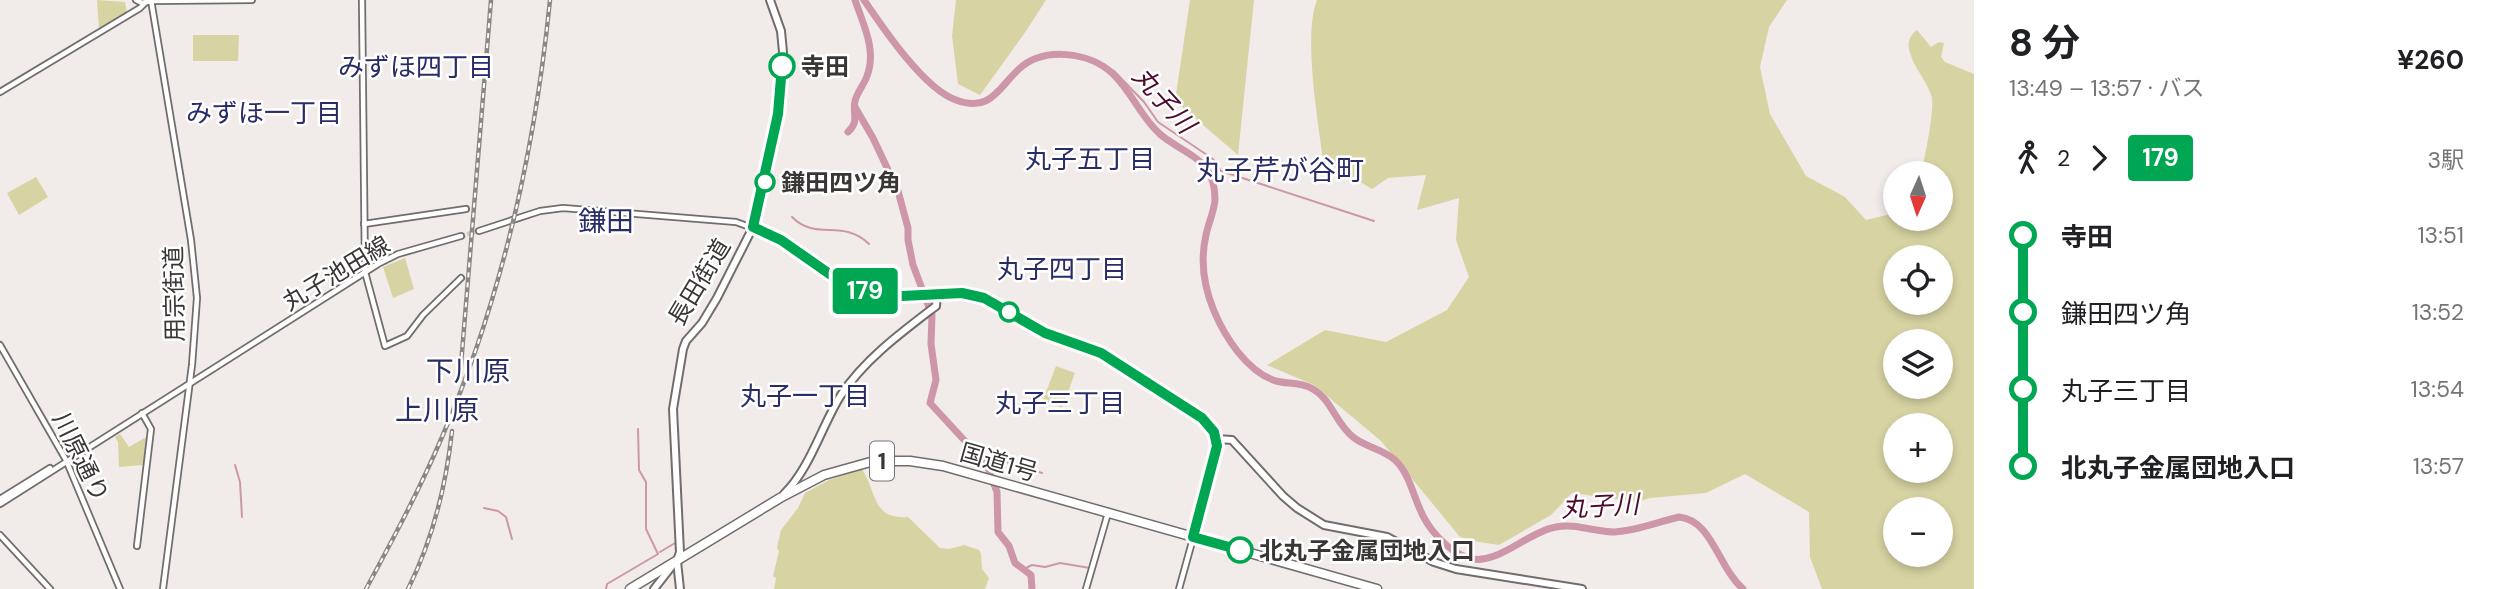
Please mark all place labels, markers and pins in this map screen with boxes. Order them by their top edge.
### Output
place label: 寺田 [801,51,849,82]
marker: 寺田 [769,53,795,79]
place label: 鎌田四ツ角 [781,167,901,198]
marker: 鎌田四ツ角 [755,172,775,192]
unlabelled marker [999,302,1019,322]
place label: 北丸子金属団地入口 [1259,535,1475,566]
marker: 北丸子金属団地入口 [1227,537,1253,563]

